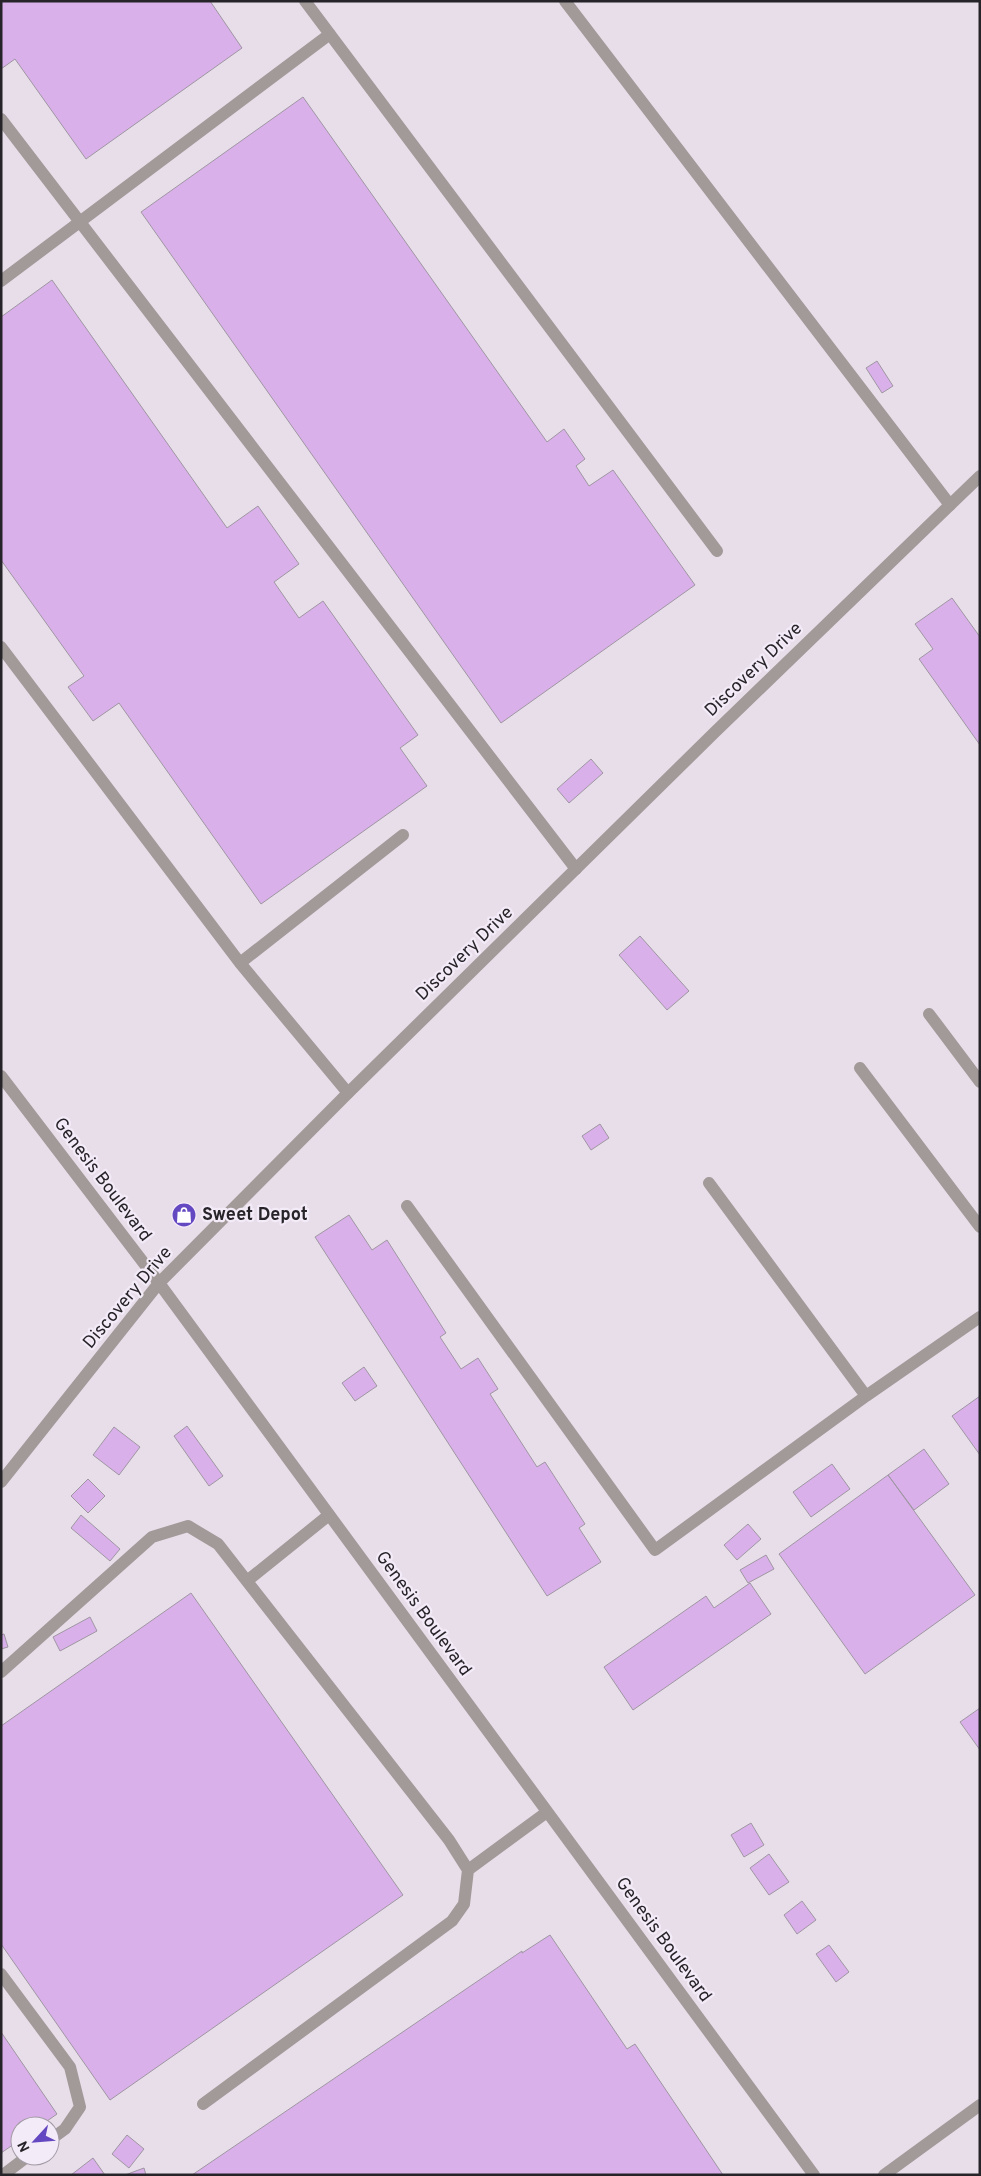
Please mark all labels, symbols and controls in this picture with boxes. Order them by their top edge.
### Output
street label: Discovery Drive [700,618,808,722]
street label: Discovery Drive [411,902,519,1006]
street label: Genesis Boulevard [48,1113,156,1247]
shop icon: Sweet Depot [171,1202,197,1228]
place label: Sweet Depot [202,1204,308,1227]
street label: Discovery Drive [78,1242,178,1354]
street label: Genesis Boulevard [370,1547,476,1681]
street label: Genesis Boulevard [610,1873,716,2007]
north arrow [10,2116,60,2166]
text: N [15,2138,35,2154]

